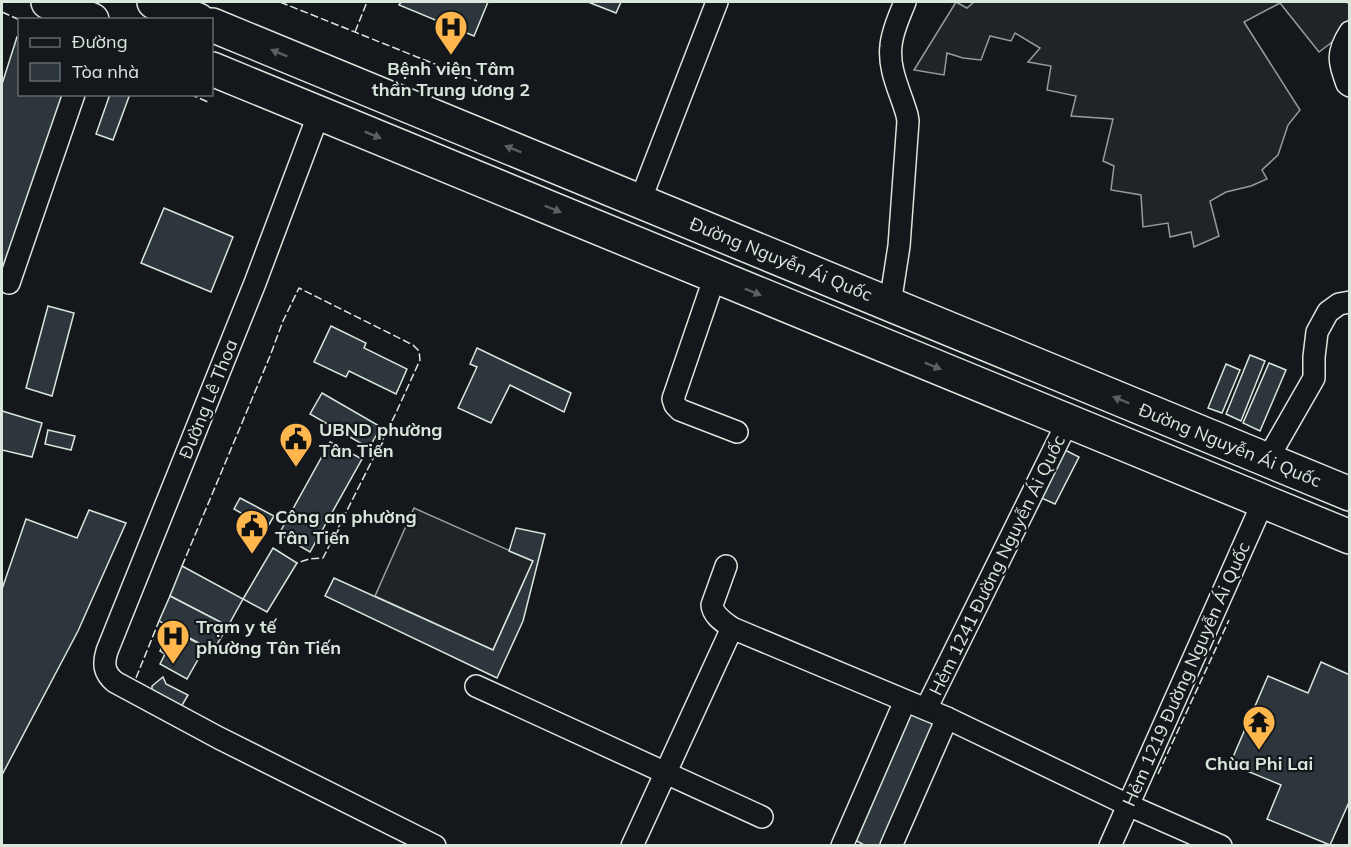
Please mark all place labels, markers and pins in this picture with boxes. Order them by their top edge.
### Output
hospital icon: Bệnh viện Tâm thần Trung ương 2 [433,9,469,56]
place label: Bệnh viện Tâm thần Trung ương 2 [372,57,530,101]
place label: UBND phường Tân Tiến [319,418,442,462]
public building icon: UBND phường Tân Tiến [278,421,314,468]
place label: Công an phường Tân Tiến [275,505,417,549]
public building icon: Công an phường Tân Tiến [234,508,270,555]
place label: Trạm y tế phường Tân Tiến [196,615,341,659]
hospital icon: Trạm y tế phường Tân Tiến [155,618,191,665]
temple icon: Chùa Phi Lai [1241,704,1277,751]
place label: Chùa Phi Lai [1205,752,1313,775]

